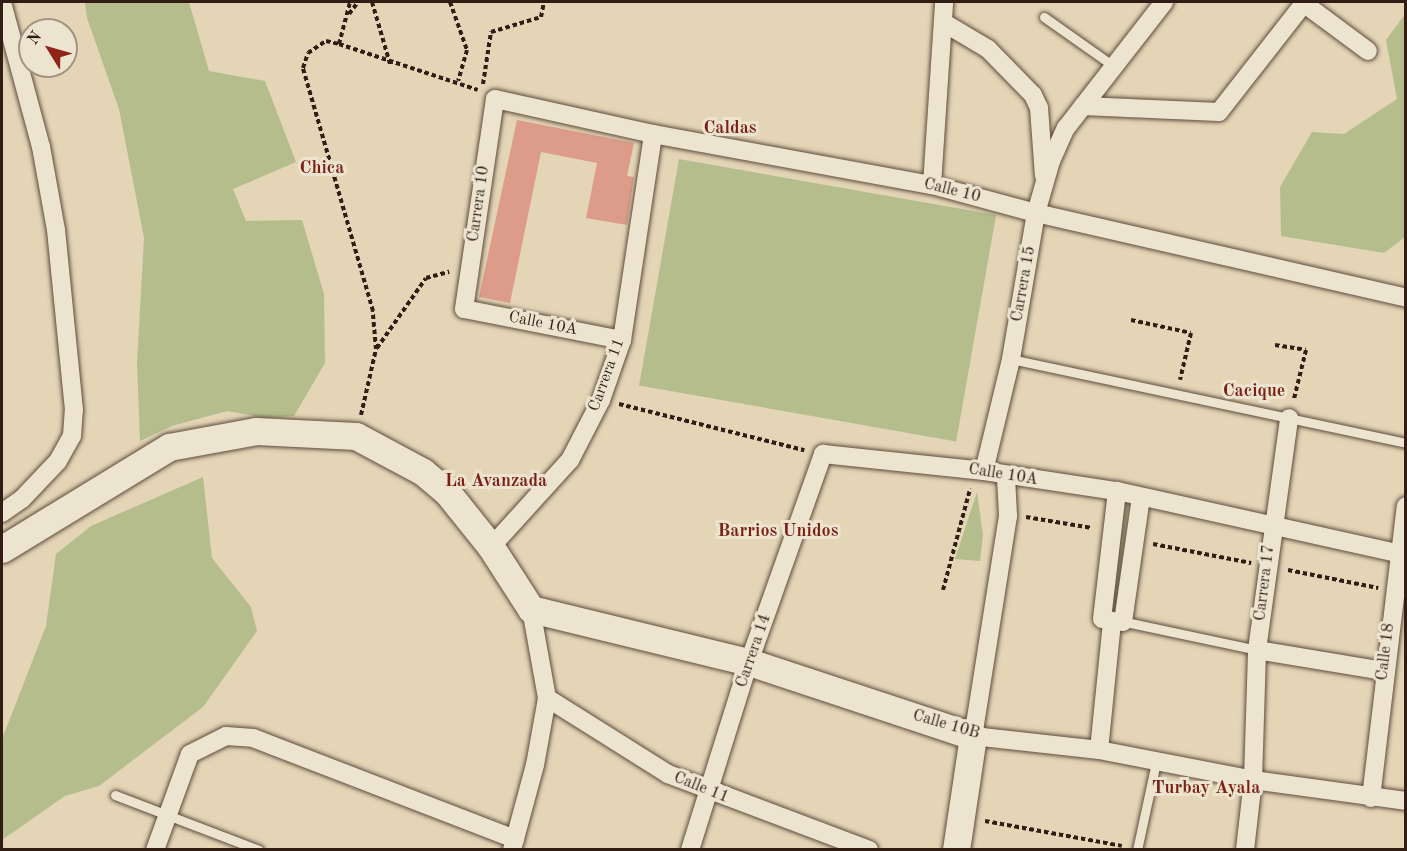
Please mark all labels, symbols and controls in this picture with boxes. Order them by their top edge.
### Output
north arrow [18,18,78,78]
text: N [25,29,45,48]
district label: Caldas [703,117,757,139]
district label: Chica [300,157,344,179]
street label: Carrera 10 [464,165,494,243]
street label: Calle 10 [922,175,982,207]
street label: Carrera 15 [1008,245,1040,323]
street label: Calle 10A [507,308,579,340]
street label: Carrera 11 [585,336,629,414]
district label: Cacique [1223,380,1285,402]
street label: Calle 10A [967,460,1039,490]
district label: La Avanzada [445,470,547,492]
district label: Barrios Unidos [718,520,838,542]
street label: Carrera 17 [1251,544,1279,622]
street label: Carrera 14 [732,612,776,690]
street label: Calle 18 [1373,622,1399,682]
street label: Calle 10B [910,706,982,744]
street label: Calle 11 [671,768,731,808]
district label: Turbay Ayala [1152,777,1260,799]

